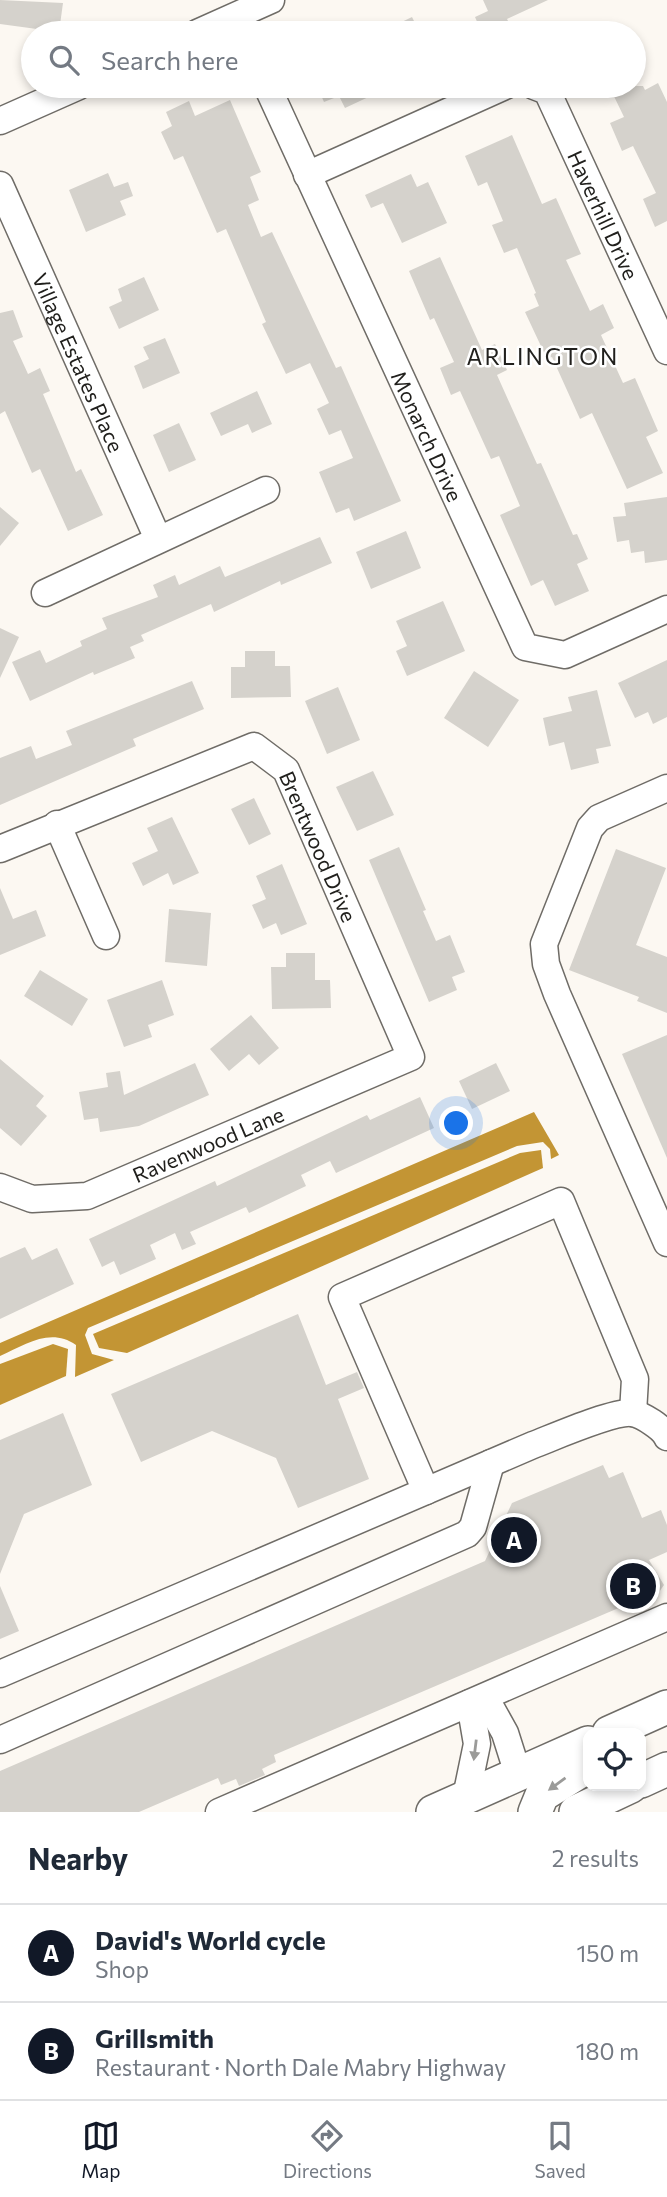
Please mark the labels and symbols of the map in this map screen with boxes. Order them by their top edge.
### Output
street label: Haverhill Drive [563,146,645,283]
street label: Village Estates Place [28,269,130,456]
district label: ARLINGTON [467,342,619,370]
street label: Monarch Drive [387,367,469,505]
street label: Brentwood Drive [275,767,363,925]
street label: Ravenwood Lane [129,1101,287,1187]
your location [439,1106,473,1140]
pin: A [491,1514,537,1566]
pin: B [610,1560,656,1612]
one-way arrow [469,1739,480,1761]
one-way arrow [548,1777,566,1791]

